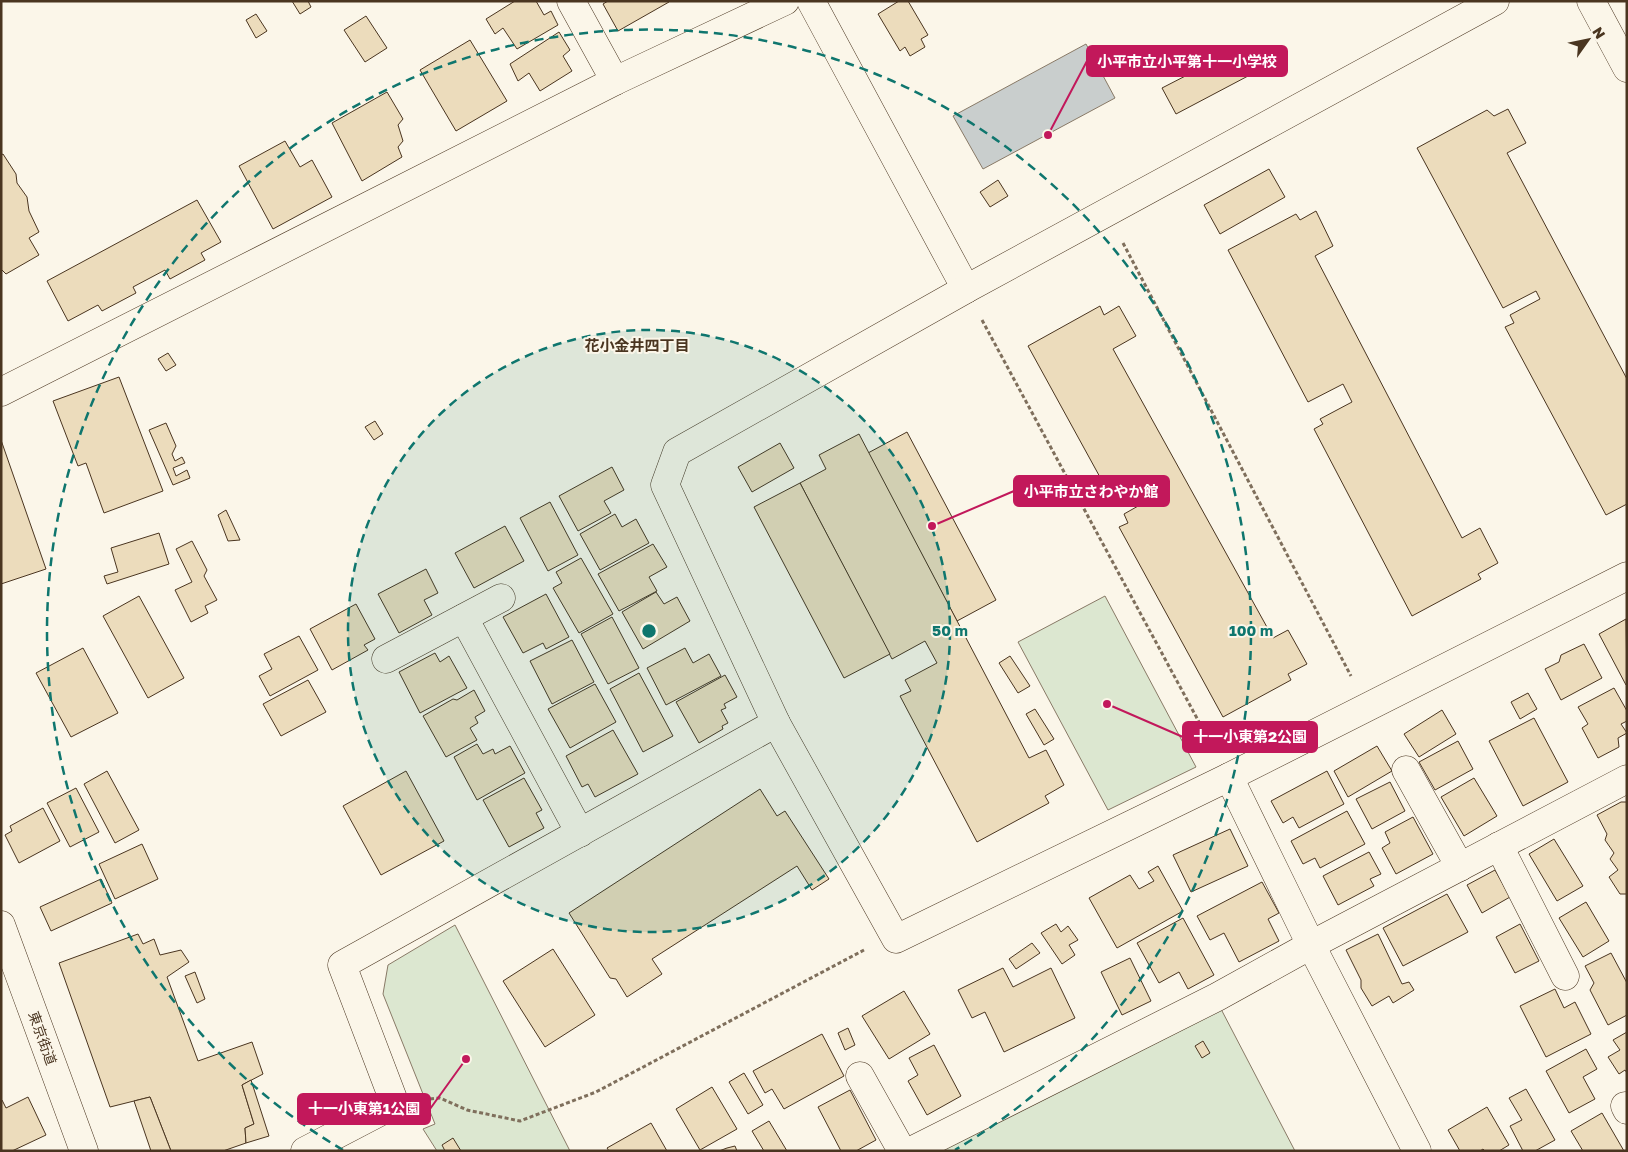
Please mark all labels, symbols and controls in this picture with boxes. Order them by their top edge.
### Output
north arrow [1563,15,1613,65]
text: N [1589,24,1609,42]
callout: 小平市立小平第十一小学校 [1087,46,1287,76]
text: 小平市立小平第十一小学校 [1097,52,1277,70]
district label: 花小金井四丁目 [584,336,690,354]
callout: 小平市立さわやか館 [1014,476,1169,506]
text: 小平市立さわやか館 [1023,482,1159,500]
text: 50 m [932,621,968,639]
text: 100 m [1229,621,1273,639]
centre of rings [640,622,658,640]
callout: 十一小東第2公園 [1183,722,1317,752]
text: 十一小東第2公園 [1193,727,1307,745]
street label: 東京街道 [25,1009,61,1067]
callout: 十一小東第1公園 [298,1094,430,1124]
text: 十一小東第1公園 [308,1099,420,1117]

